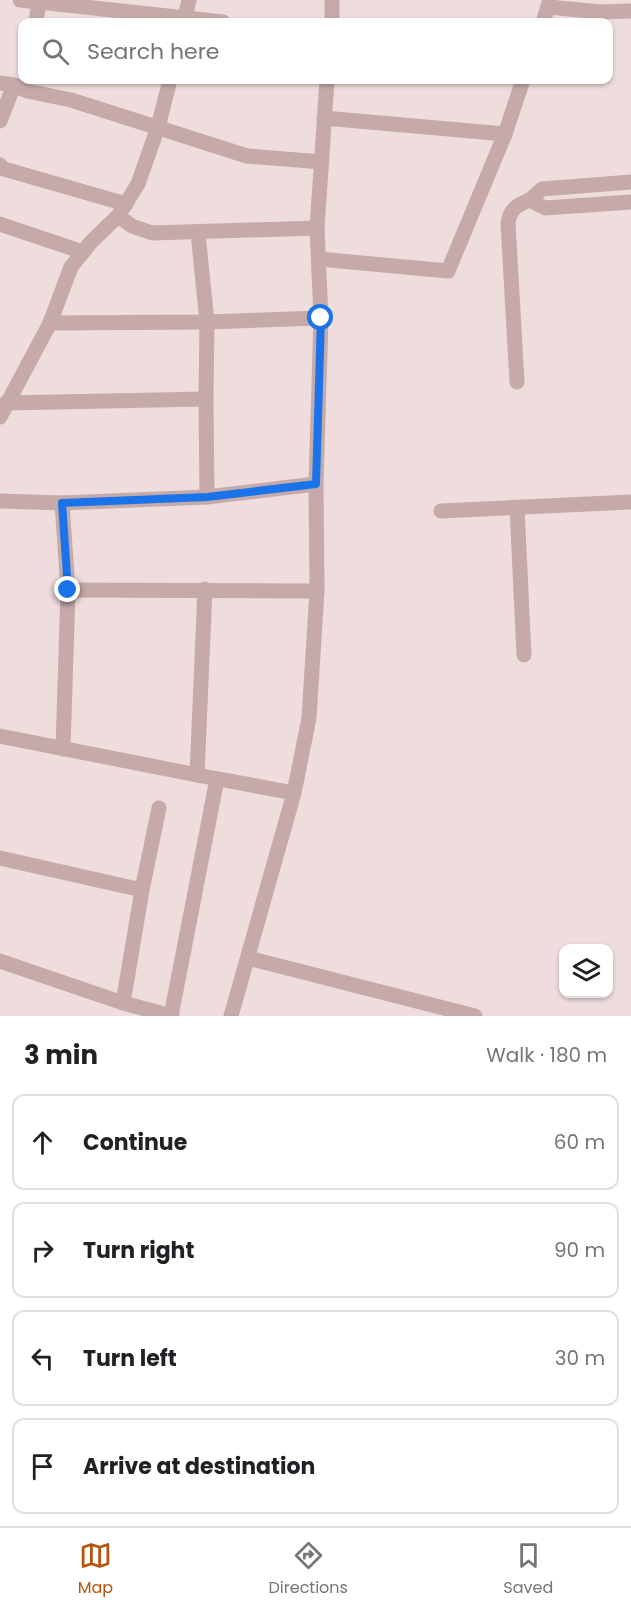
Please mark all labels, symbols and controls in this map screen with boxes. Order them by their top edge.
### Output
search box [18,18,613,84]
icon: search [39,35,72,68]
text: Search here [87,36,220,67]
route start [307,304,333,330]
route end [54,576,80,602]
map controls [559,944,613,998]
button: layers [559,944,613,998]
text: 3 min [24,1037,98,1073]
text: Walk · 180 m [486,1041,607,1069]
icon: ahead [26,1126,59,1159]
text: Continue [83,1127,187,1158]
text: 60 m [554,1128,605,1156]
icon: right [26,1234,59,1267]
text: Turn right [83,1235,194,1266]
text: 90 m [554,1236,605,1264]
icon: left [26,1342,59,1375]
text: Turn left [83,1343,177,1374]
text: 30 m [555,1344,605,1372]
icon: arrive [26,1450,59,1483]
text: Arrive at destination [83,1451,315,1482]
tab: Map [78,1539,113,1600]
tab: Directions [269,1539,348,1600]
tab: Saved [503,1539,553,1600]

